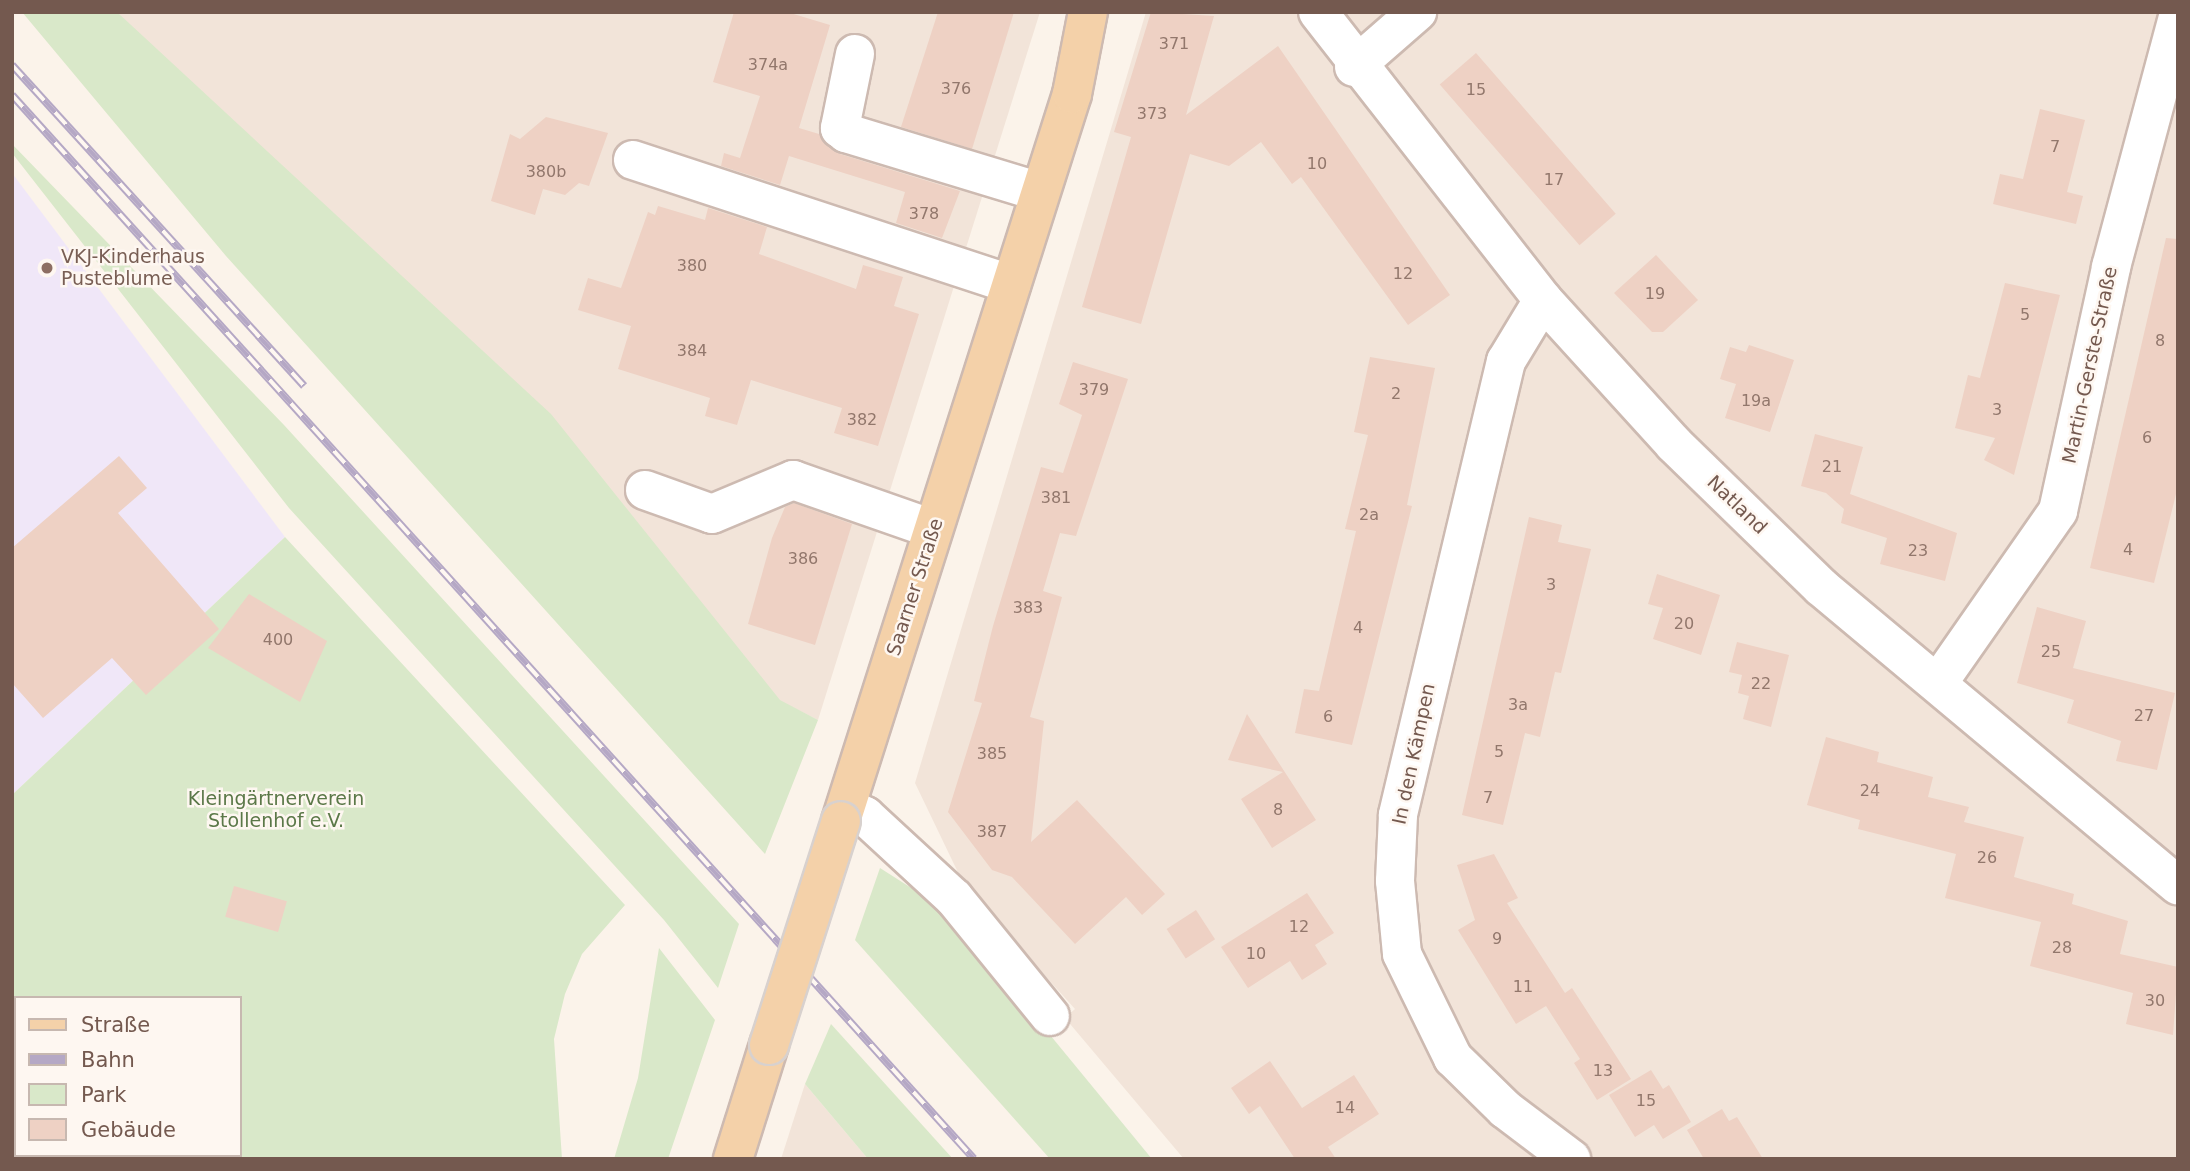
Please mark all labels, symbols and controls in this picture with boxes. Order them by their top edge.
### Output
house number: 371 [1159,34,1189,54]
house number: 374a [748,55,788,75]
house number: 376 [941,79,971,99]
house number: 15 [1466,80,1486,100]
house number: 373 [1137,104,1167,124]
house number: 7 [2050,137,2060,157]
house number: 10 [1307,154,1327,174]
house number: 380b [526,162,566,182]
house number: 17 [1544,170,1564,190]
house number: 378 [909,204,939,224]
place label: VKJ-Kinderhaus Pusteblume [61,246,205,290]
house number: 380 [677,256,707,276]
marker: VKJ-Kinderhaus Pusteblume [39,260,55,276]
house number: 12 [1393,264,1413,284]
street label: Martin-Gerste-Straße [2058,264,2122,466]
house number: 19 [1645,284,1665,304]
house number: 5 [2020,305,2030,325]
house number: 8 [2155,331,2165,351]
house number: 384 [677,341,707,361]
house number: 379 [1079,380,1109,400]
house number: 2 [1391,384,1401,404]
house number: 19a [1741,391,1771,411]
house number: 3 [1992,400,2002,420]
house number: 382 [847,410,877,430]
house number: 6 [2142,428,2152,448]
house number: 21 [1822,457,1842,477]
street label: Natland [1702,471,1772,539]
house number: 381 [1041,488,1071,508]
house number: 2a [1359,505,1379,525]
street label: Saarner Straße [882,515,948,659]
house number: 4 [2123,540,2133,560]
house number: 23 [1908,541,1928,561]
house number: 386 [788,549,818,569]
house number: 3 [1546,575,1556,595]
house number: 383 [1013,598,1043,618]
house number: 20 [1674,614,1694,634]
house number: 4 [1353,618,1363,638]
house number: 400 [263,630,293,650]
house number: 25 [2041,642,2061,662]
house number: 22 [1751,674,1771,694]
street label: In den Kämpen [1388,681,1440,827]
house number: 3a [1508,695,1528,715]
house number: 27 [2134,706,2154,726]
house number: 6 [1323,707,1333,727]
house number: 5 [1494,742,1504,762]
house number: 385 [977,744,1007,764]
house number: 24 [1860,781,1880,801]
park label: Kleingärtnerverein Stollenhof e.V. [188,788,364,832]
house number: 7 [1483,788,1493,808]
house number: 8 [1273,800,1283,820]
house number: 387 [977,822,1007,842]
house number: 26 [1977,848,1997,868]
house number: 12 [1289,917,1309,937]
house number: 9 [1492,929,1502,949]
house number: 28 [2052,938,2072,958]
house number: 10 [1246,944,1266,964]
house number: 11 [1513,977,1533,997]
house number: 30 [2145,991,2165,1011]
legend [14,996,242,1157]
text: Straße [81,1013,150,1037]
text: Bahn [81,1048,135,1072]
house number: 13 [1593,1061,1613,1081]
text: Park [81,1083,126,1107]
house number: 15 [1636,1091,1656,1111]
house number: 14 [1335,1098,1355,1118]
text: Gebäude [81,1118,176,1142]

